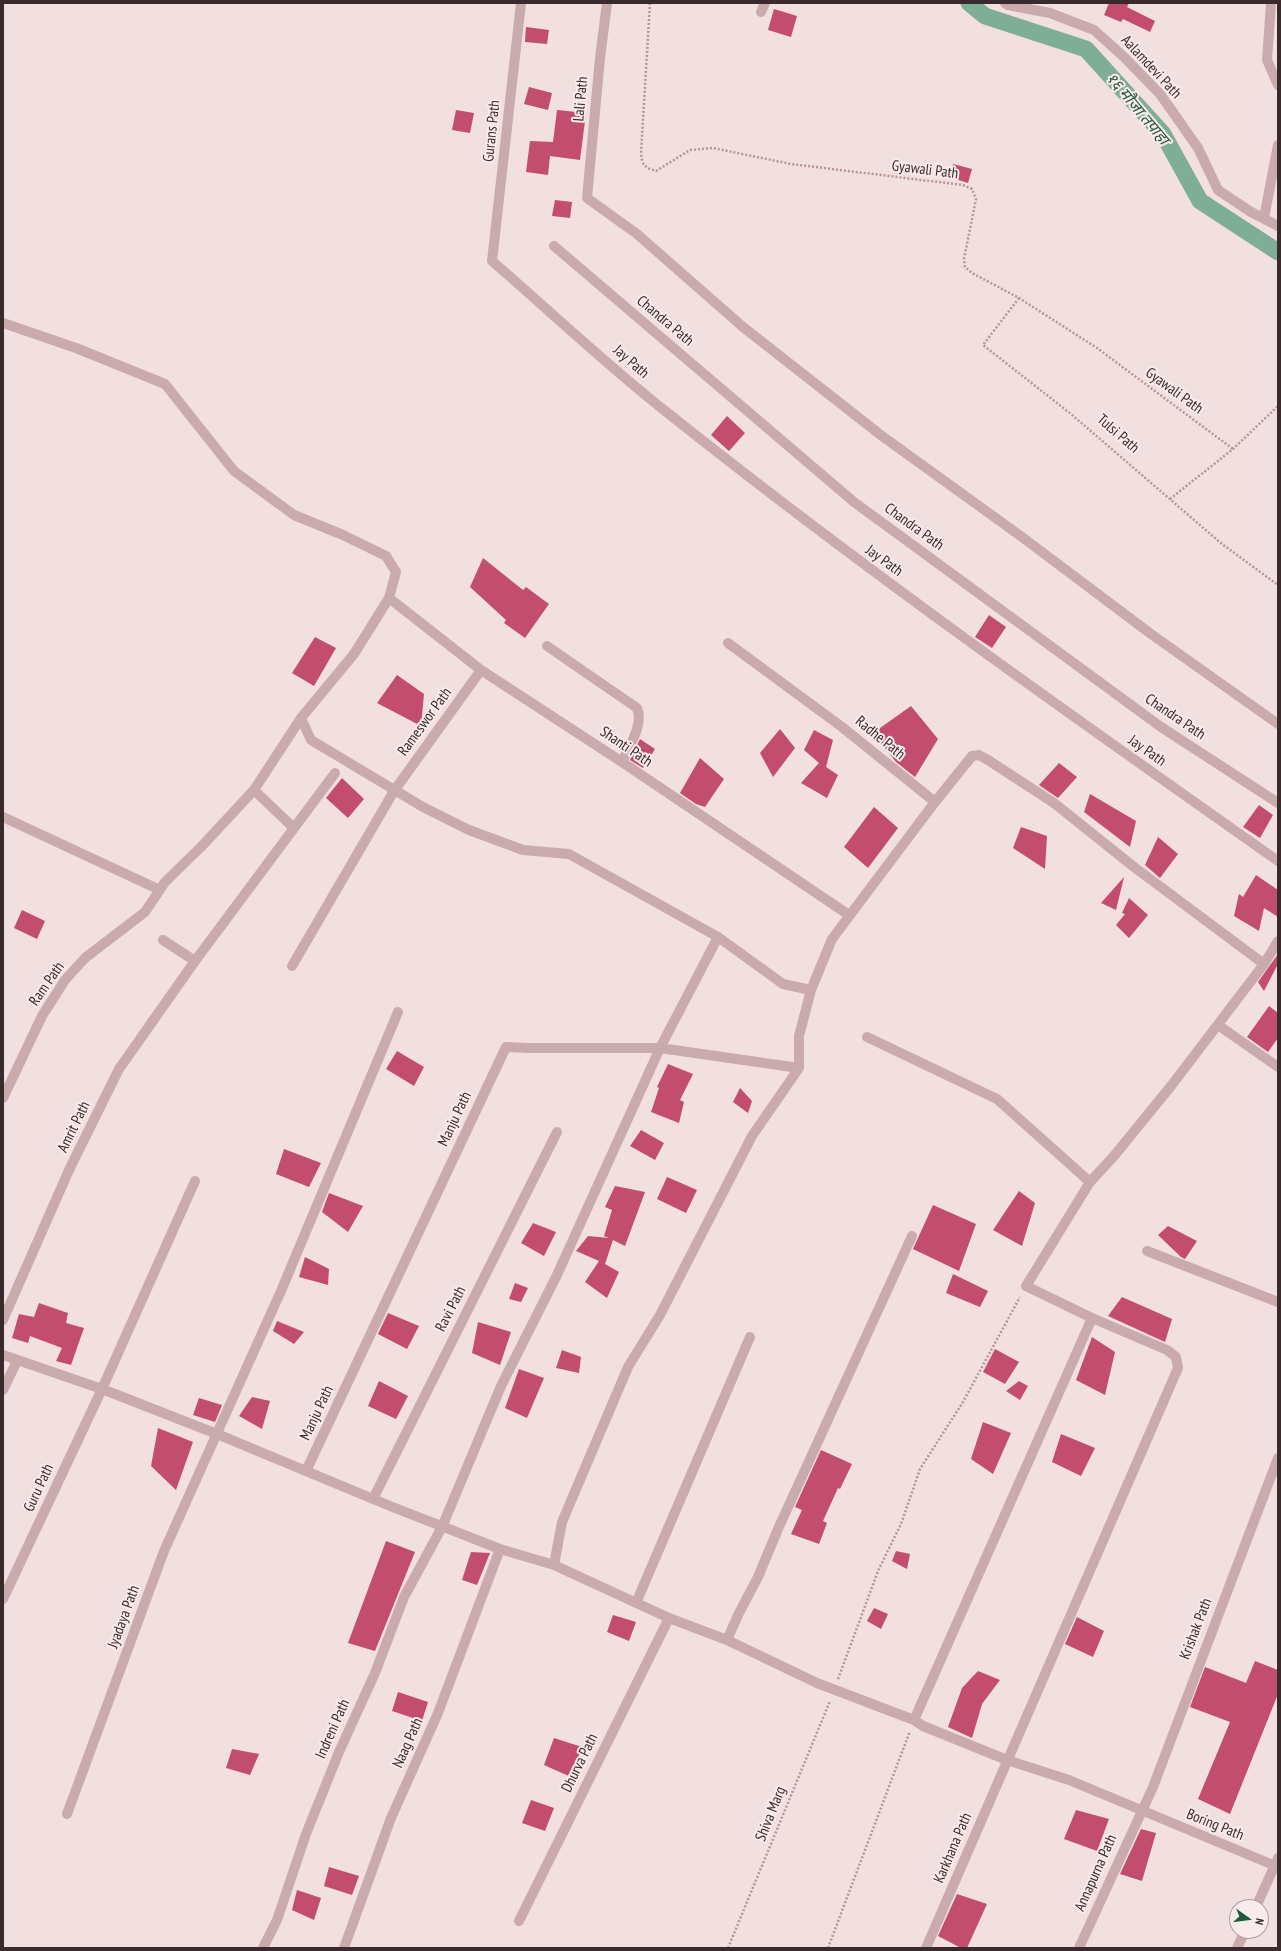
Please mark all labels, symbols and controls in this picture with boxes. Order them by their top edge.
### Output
street label: Aalamdevi Path [1117,32,1185,102]
water label: १६ मौजा तपाहा [1101,69,1173,149]
street label: Lali Path [570,76,592,122]
street label: Gurans Path [480,99,504,163]
street label: Gyawali Path [891,157,959,183]
street label: Chandra Path [633,292,697,350]
street label: Jay Path [609,342,653,382]
street label: Gyawali Path [1142,364,1206,418]
street label: Tulsi Path [1093,411,1143,457]
street label: Chandra Path [881,499,947,555]
street label: Jay Path [862,542,906,580]
street label: Rameswor Path [394,684,456,760]
street label: Chandra Path [1141,690,1209,744]
street label: Radhe Path [852,713,908,763]
street label: Shanti Path [596,723,656,771]
street label: Jay Path [1125,732,1169,770]
street label: Ram Path [26,959,68,1009]
street label: Manju Path [435,1089,475,1149]
street label: Amrit Path [54,1099,94,1155]
street label: Ravi Path [432,1283,470,1335]
street label: Manju Path [297,1383,337,1443]
street label: Guru Path [20,1461,58,1515]
street label: Jyadaya Path [104,1583,144,1651]
street label: Krishak Path [1176,1596,1216,1662]
street label: Indreni Path [312,1697,354,1761]
street label: Naag Path [389,1715,427,1771]
street label: Dhurva Path [558,1731,602,1795]
street label: Shiva Marg [752,1784,790,1844]
street label: Boring Path [1184,1805,1246,1845]
street label: Karkhana Path [930,1810,976,1886]
street label: Annapurna Path [1071,1832,1121,1914]
north arrow [1229,1899,1269,1939]
text: N [1252,1917,1267,1926]

